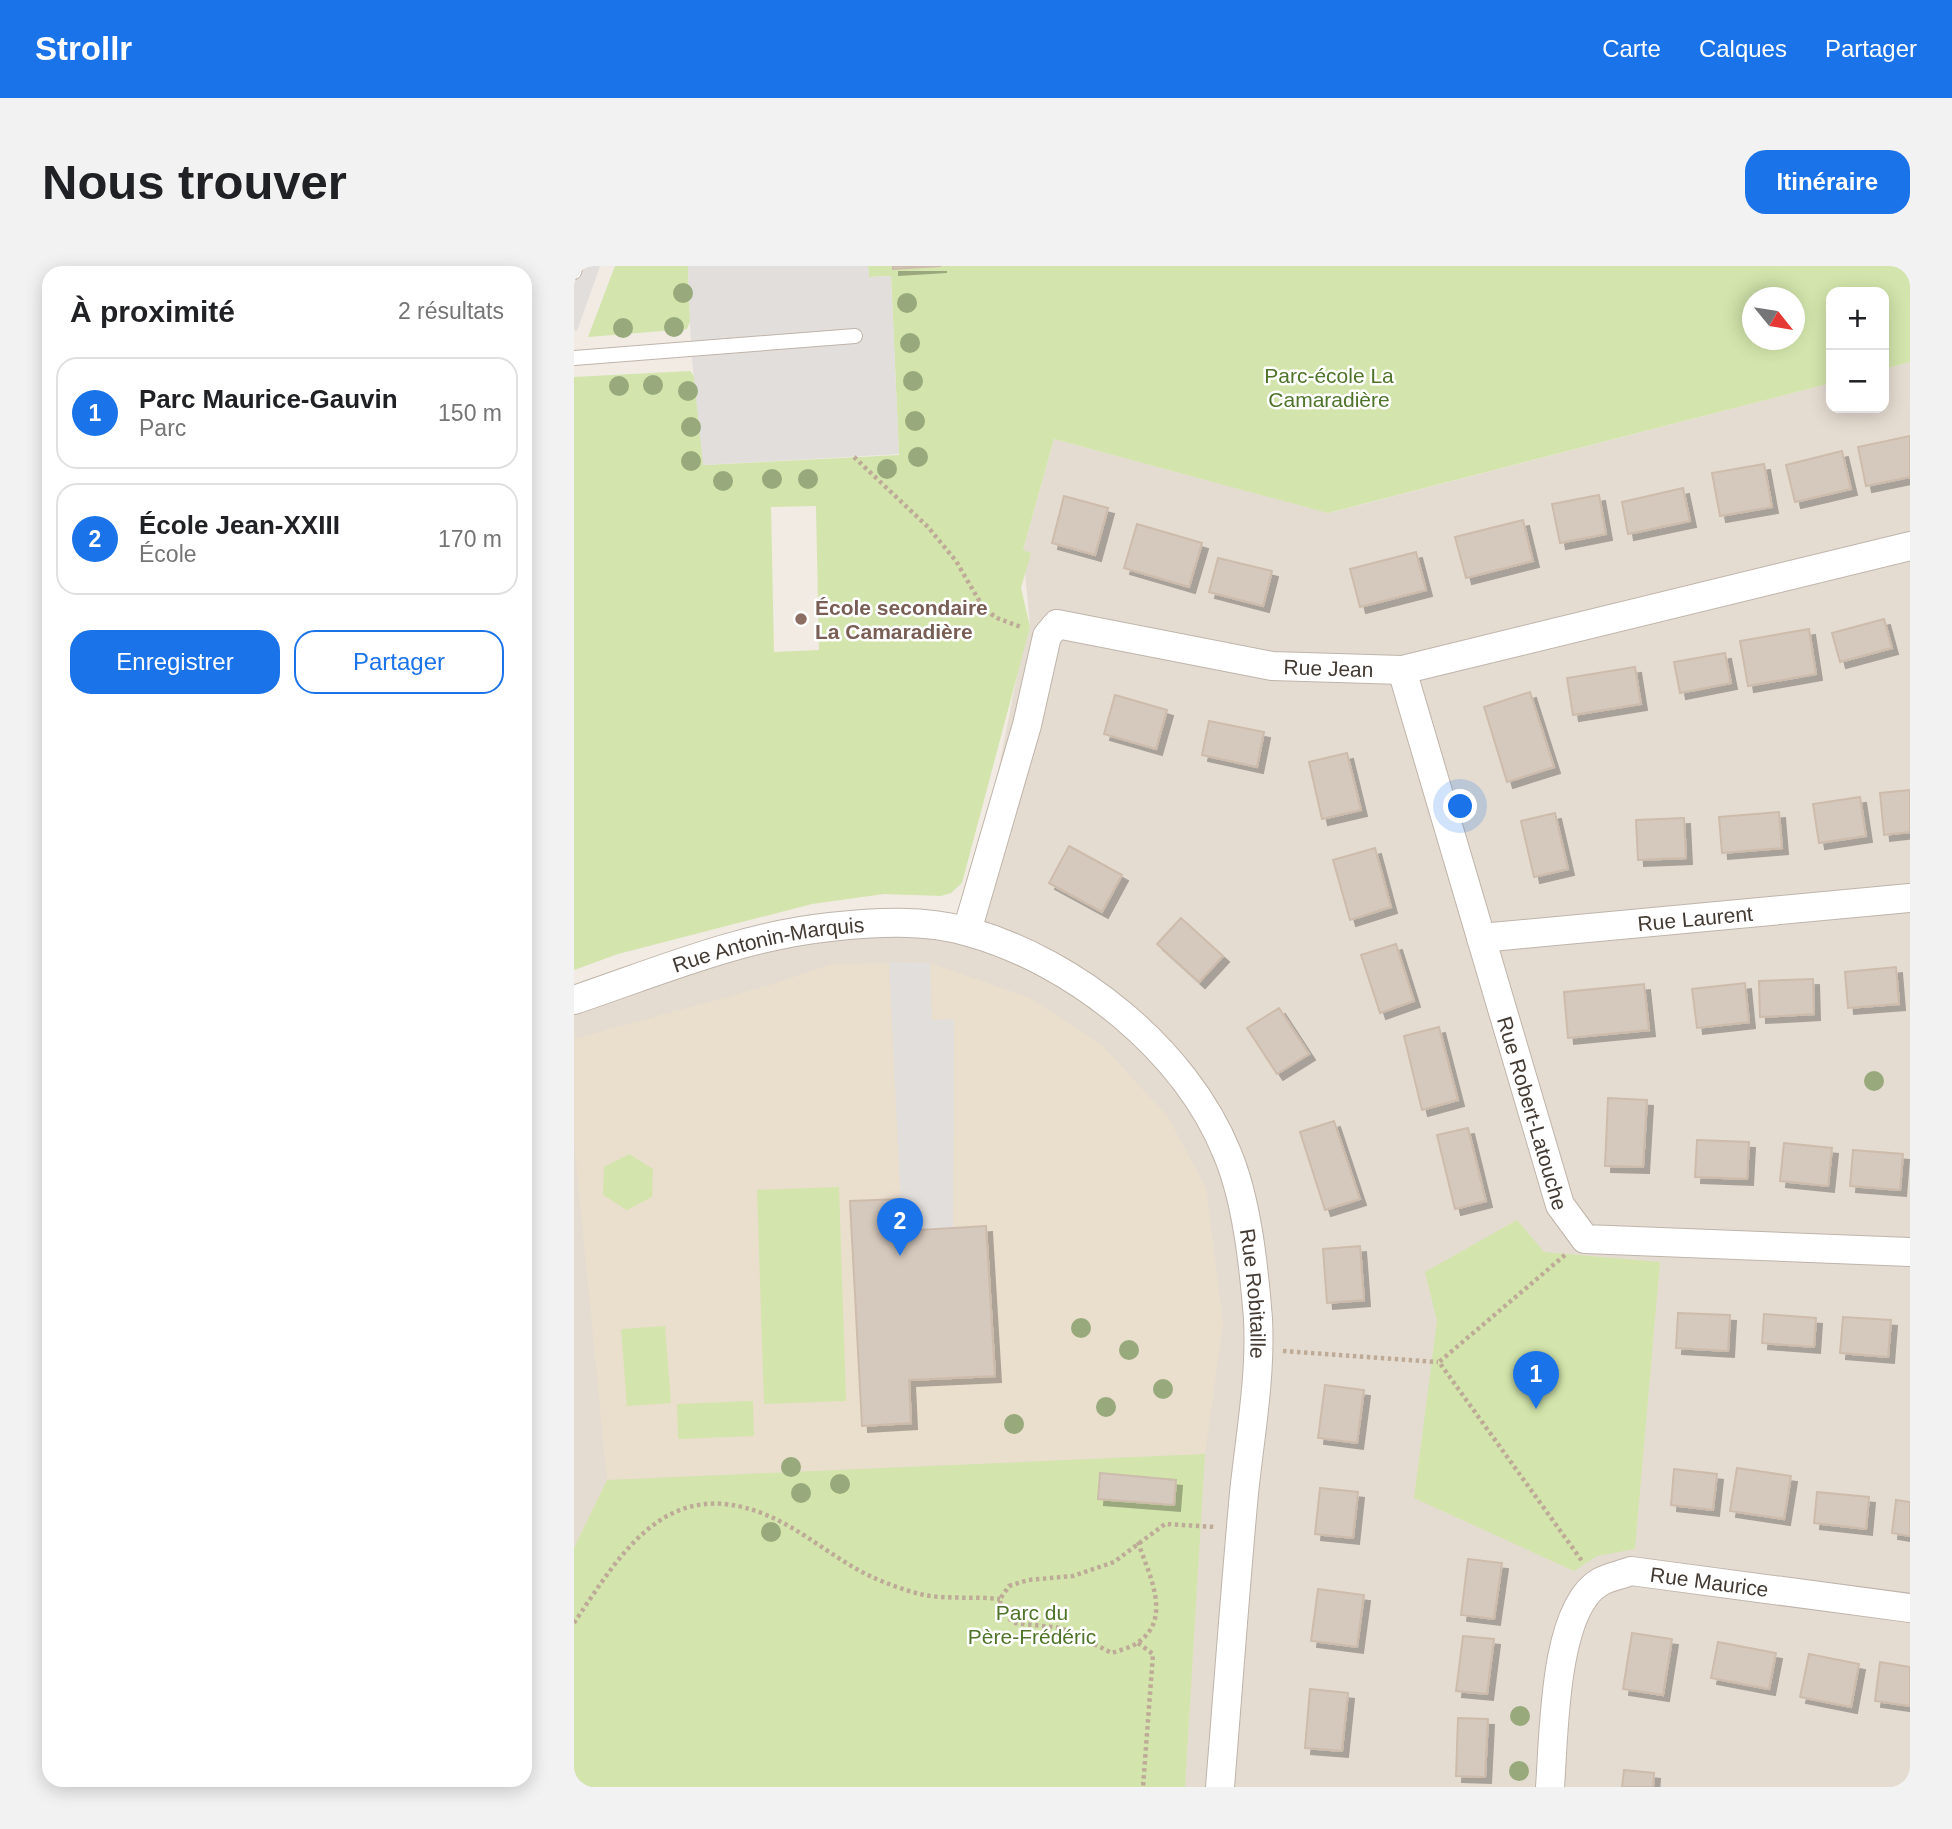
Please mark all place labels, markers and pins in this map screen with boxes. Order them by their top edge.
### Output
place label: École secondaire La Camaradière [815,596,988,643]
marker: École secondaire La Camaradière [793,611,809,627]
pin: 2 [877,1198,923,1256]
pin: 1 [1513,1351,1559,1409]

